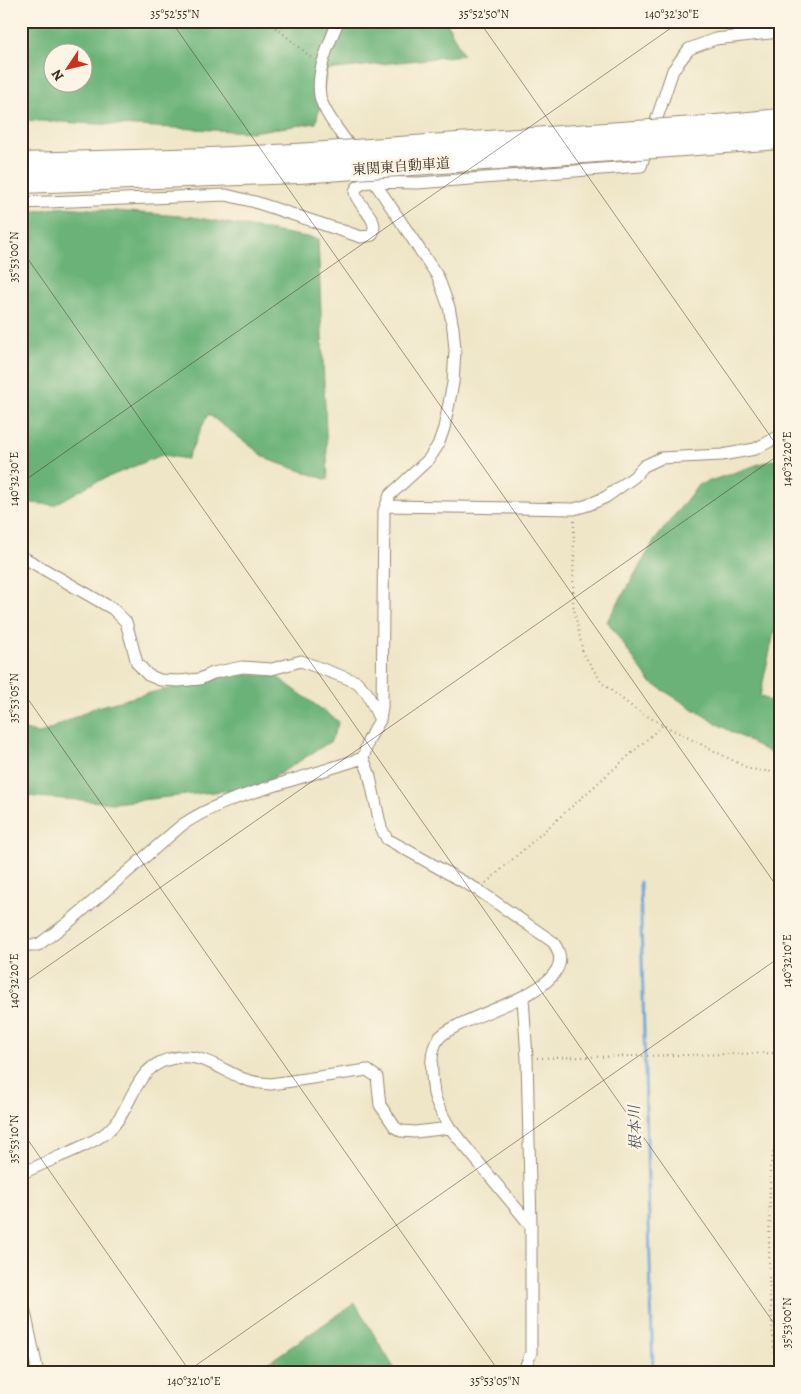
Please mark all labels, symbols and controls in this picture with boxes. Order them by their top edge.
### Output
text: 35°52'55"N [150,6,200,22]
text: 35°52'50"N [459,6,510,22]
text: 140°32'30"E [645,6,699,22]
north arrow [42,42,92,92]
text: N [47,66,68,85]
street label: 東関東自動車道 [351,154,451,179]
text: 35°53'00"N [6,231,22,283]
text: 140°32'20"E [779,431,795,487]
text: 140°32'30"E [6,452,22,506]
text: 35°53'05"N [6,673,22,723]
text: 140°32'10"E [779,934,795,988]
text: 140°32'20"E [6,953,22,1009]
water label: 根本川 [624,1103,646,1151]
text: 35°53'10"N [6,1114,22,1163]
text: 35°53'00"N [779,1297,795,1349]
text: 140°32'10"E [167,1373,221,1389]
text: 35°53'05"N [470,1373,520,1389]

